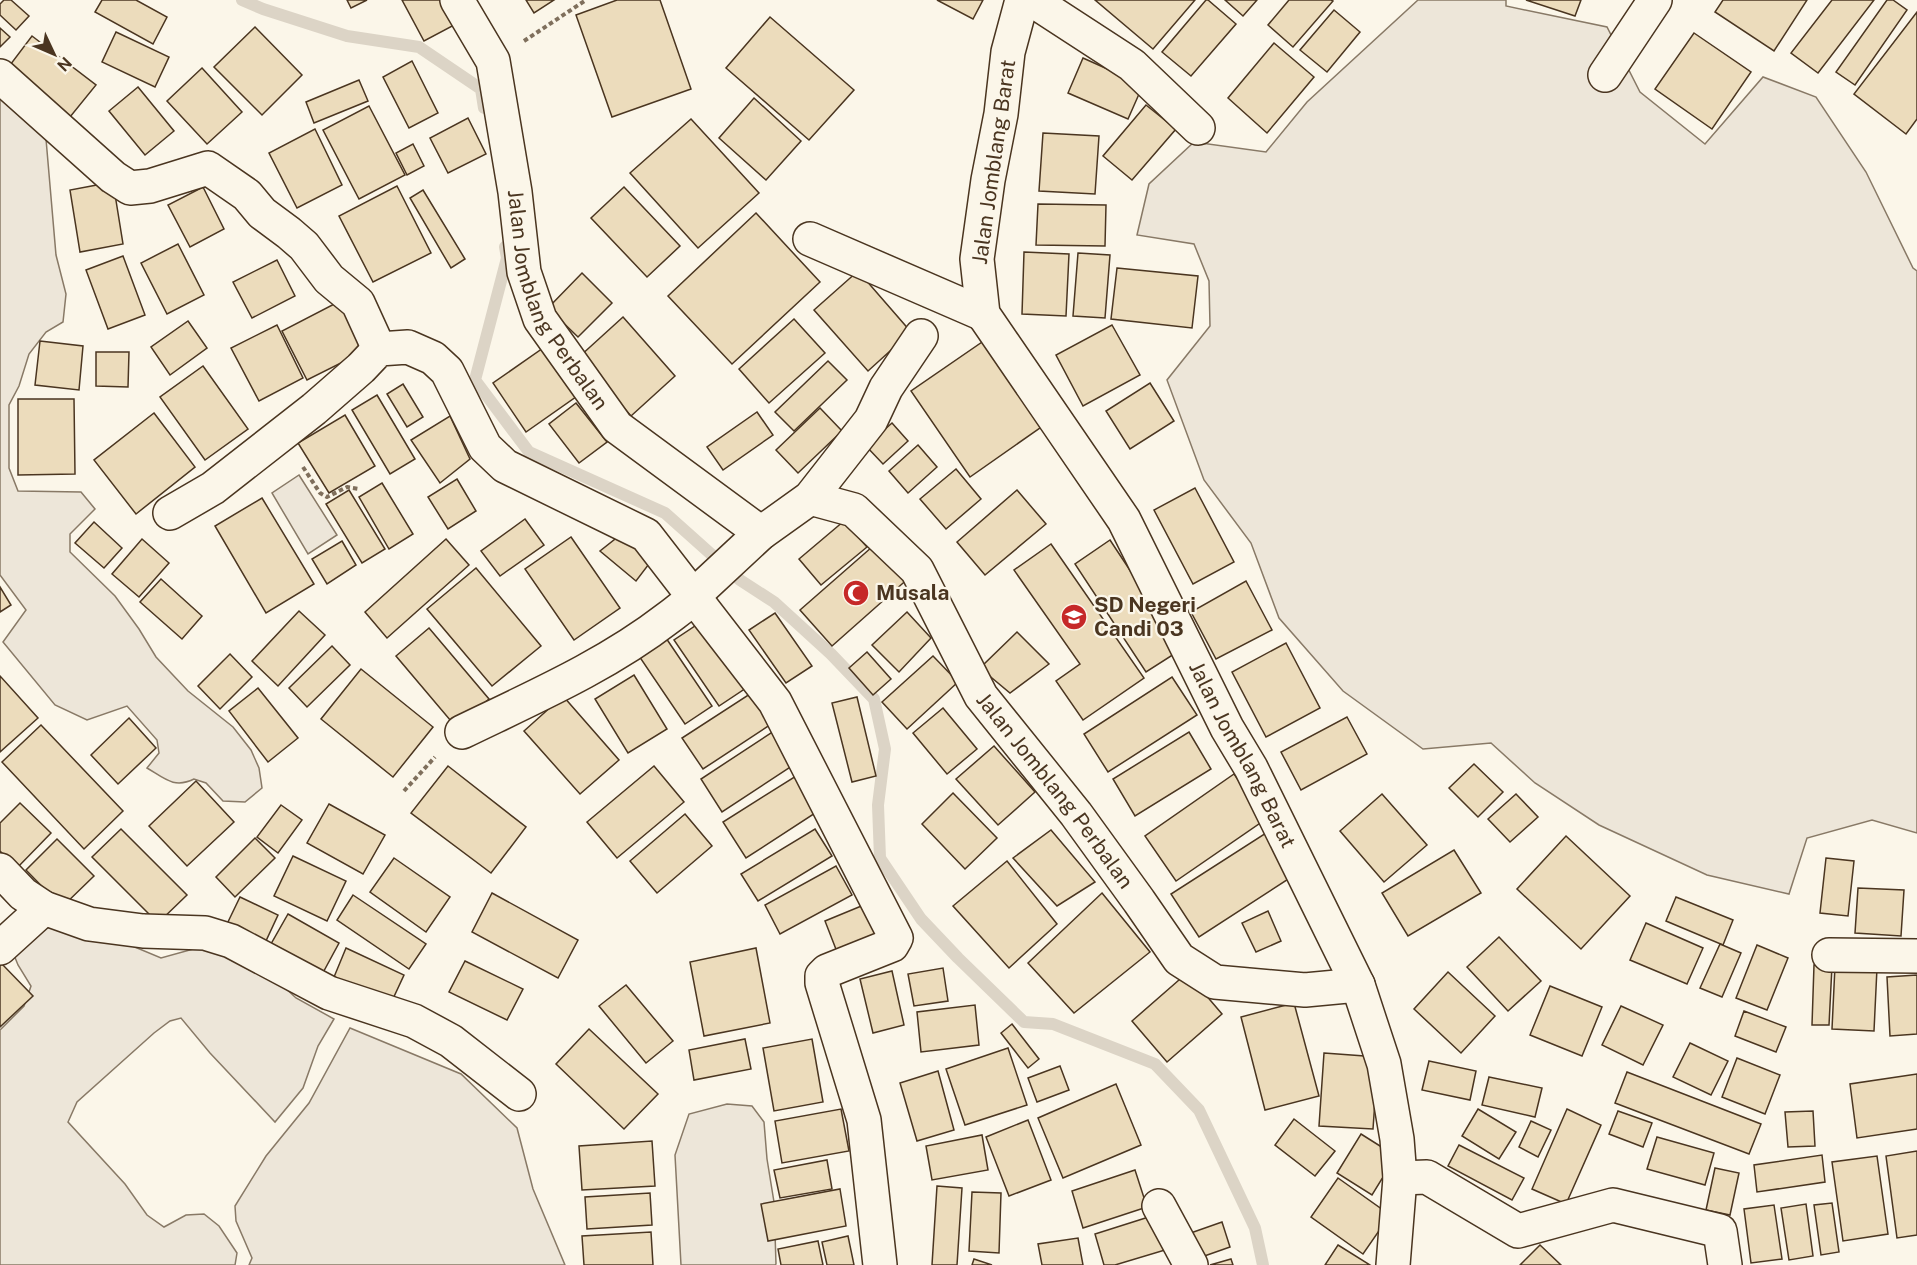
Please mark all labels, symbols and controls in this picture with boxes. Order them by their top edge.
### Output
north arrow [24,24,84,84]
text: N [53,53,76,75]
street label: Jalan Jomblang Barat [967,58,1020,266]
street label: Jalan Jomblang Perbalan [503,188,614,415]
mosque icon: Musala [841,578,871,608]
place label: Musala [876,580,950,605]
place label: SD Negeri Candi 03 [1094,592,1196,641]
school or university icon: SD Negeri Candi 03 [1059,602,1089,632]
street label: Jalan Jomblang Barat [1184,657,1301,852]
street label: Jalan Jomblang Perbalan [971,687,1139,893]

